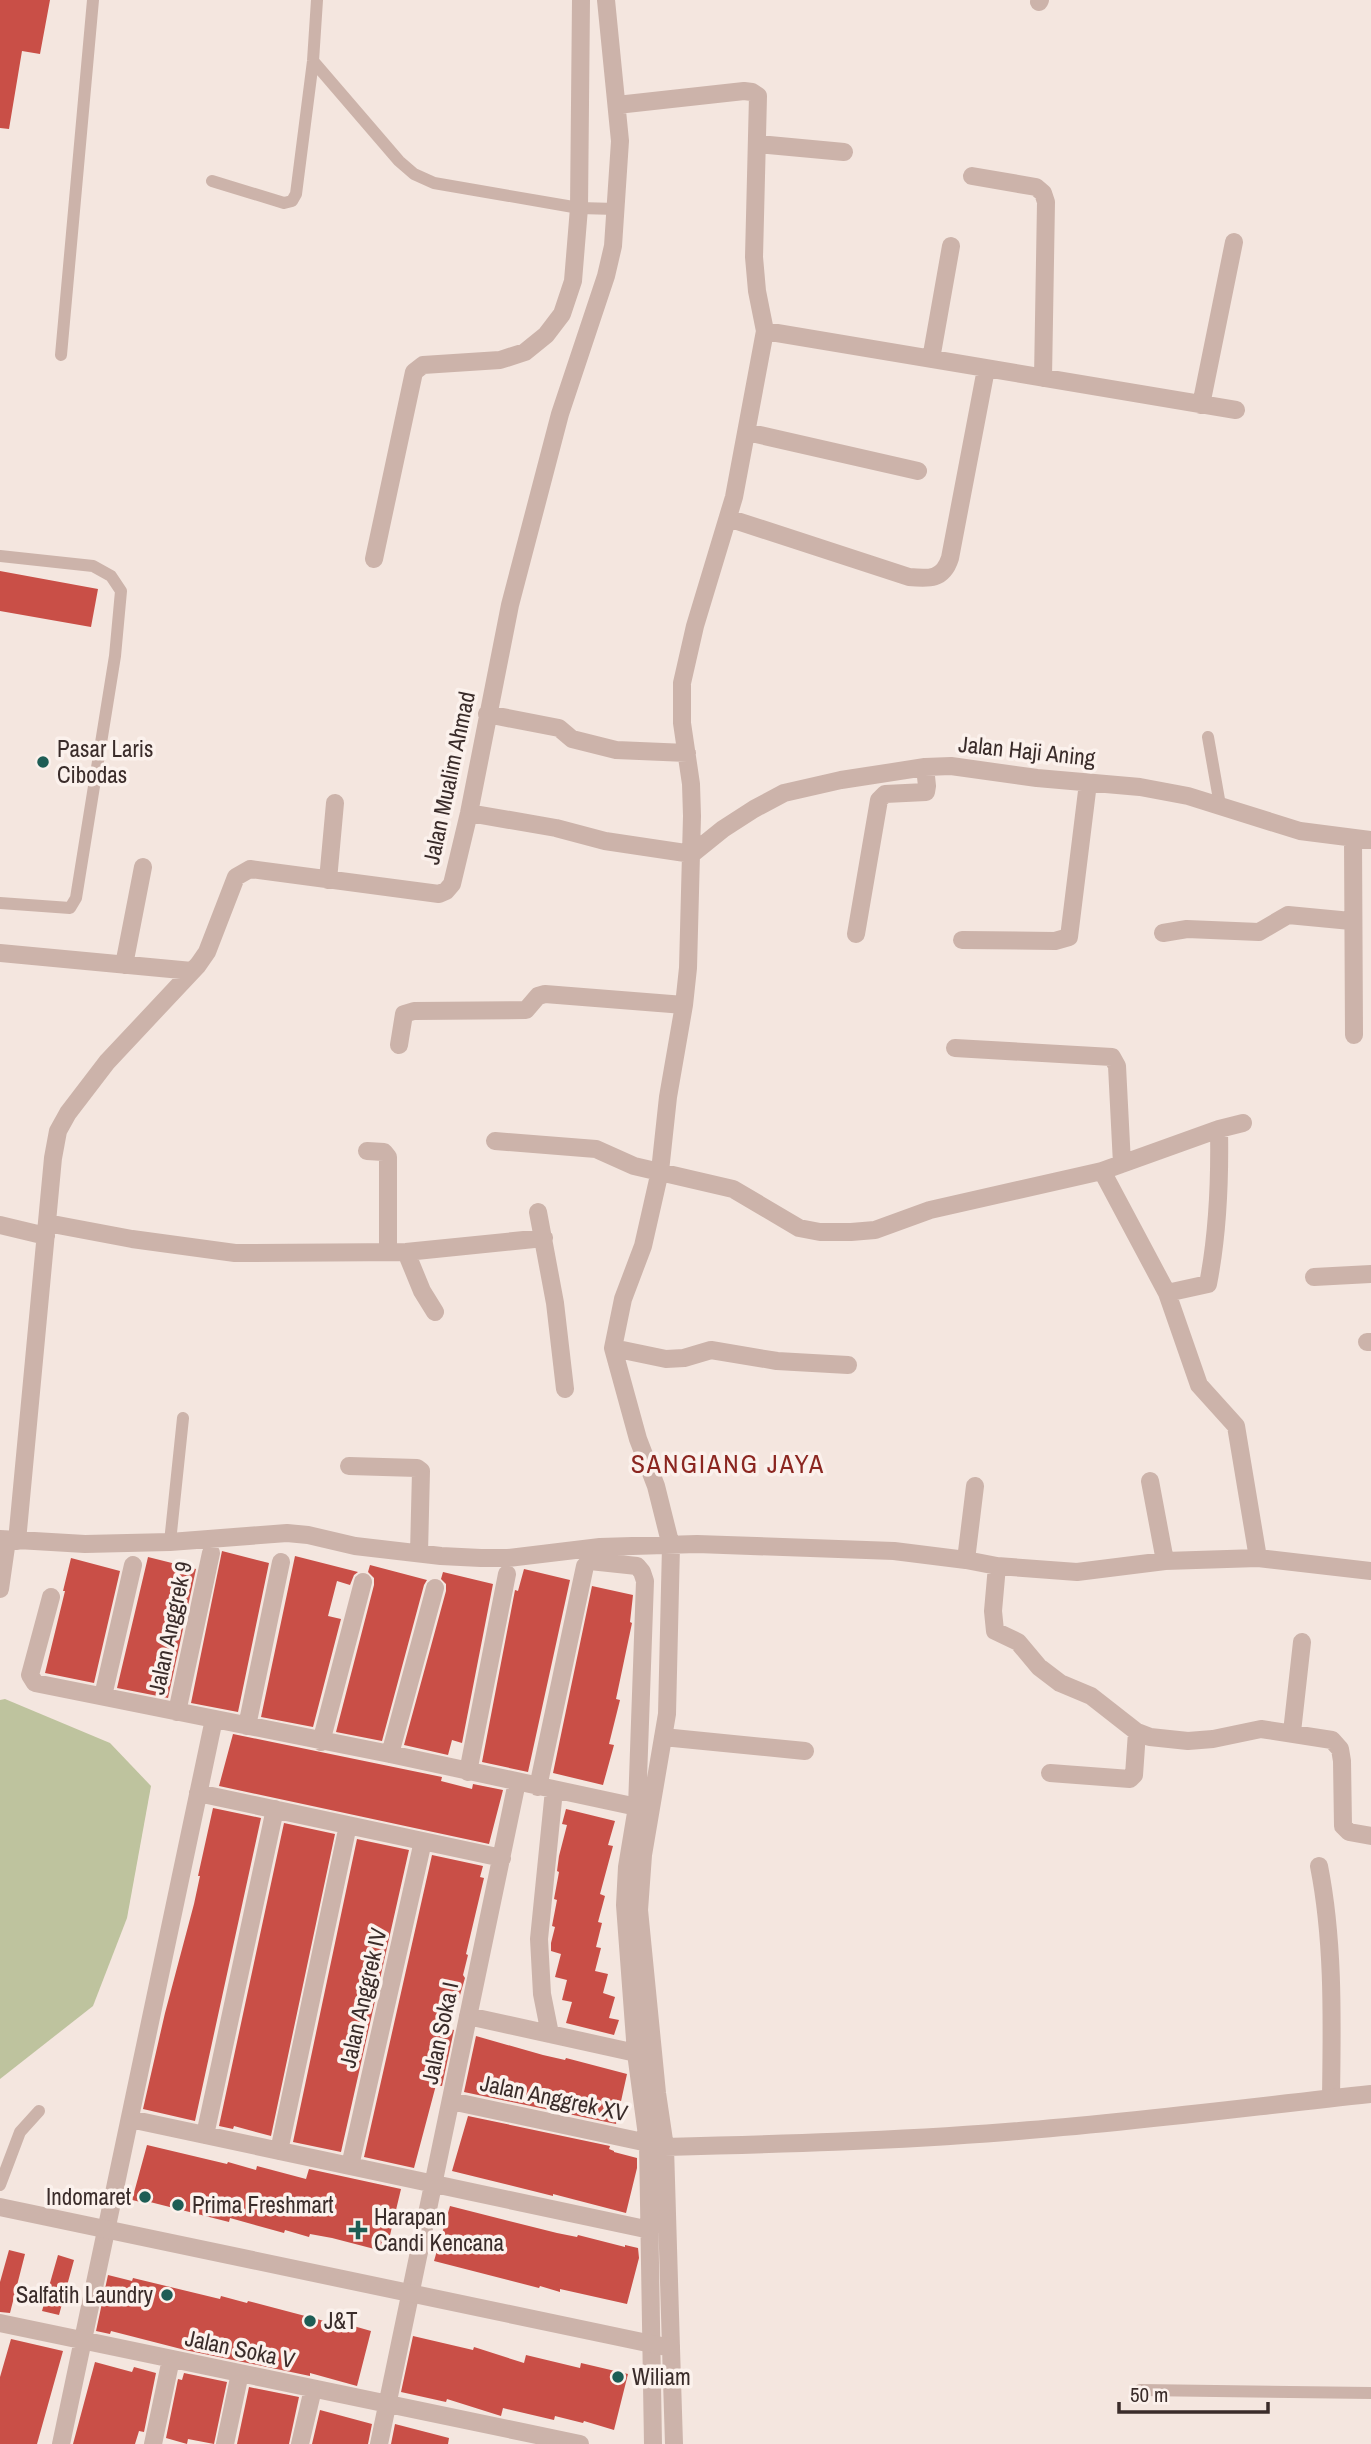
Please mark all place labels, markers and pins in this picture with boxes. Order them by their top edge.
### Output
place label: Pasar Laris Cibodas [57,733,153,790]
marker: Pasar Laris Cibodas [35,754,51,770]
place label: Indomaret [46,2181,131,2212]
marker: Indomaret [137,2189,153,2205]
place label: Prima Freshmart [192,2189,333,2220]
marker: Prima Freshmart [170,2197,186,2213]
place label: Harapan Candi Kencana [374,2201,505,2258]
marker: Harapan Candi Kencana [348,2220,368,2240]
place label: Salfatih Laundry [16,2279,154,2310]
marker: Salfatih Laundry [159,2287,175,2303]
place label: J&T [324,2305,358,2336]
marker: J&T [302,2313,318,2329]
place label: Wiliam [632,2361,691,2392]
marker: Wiliam [610,2369,626,2385]

